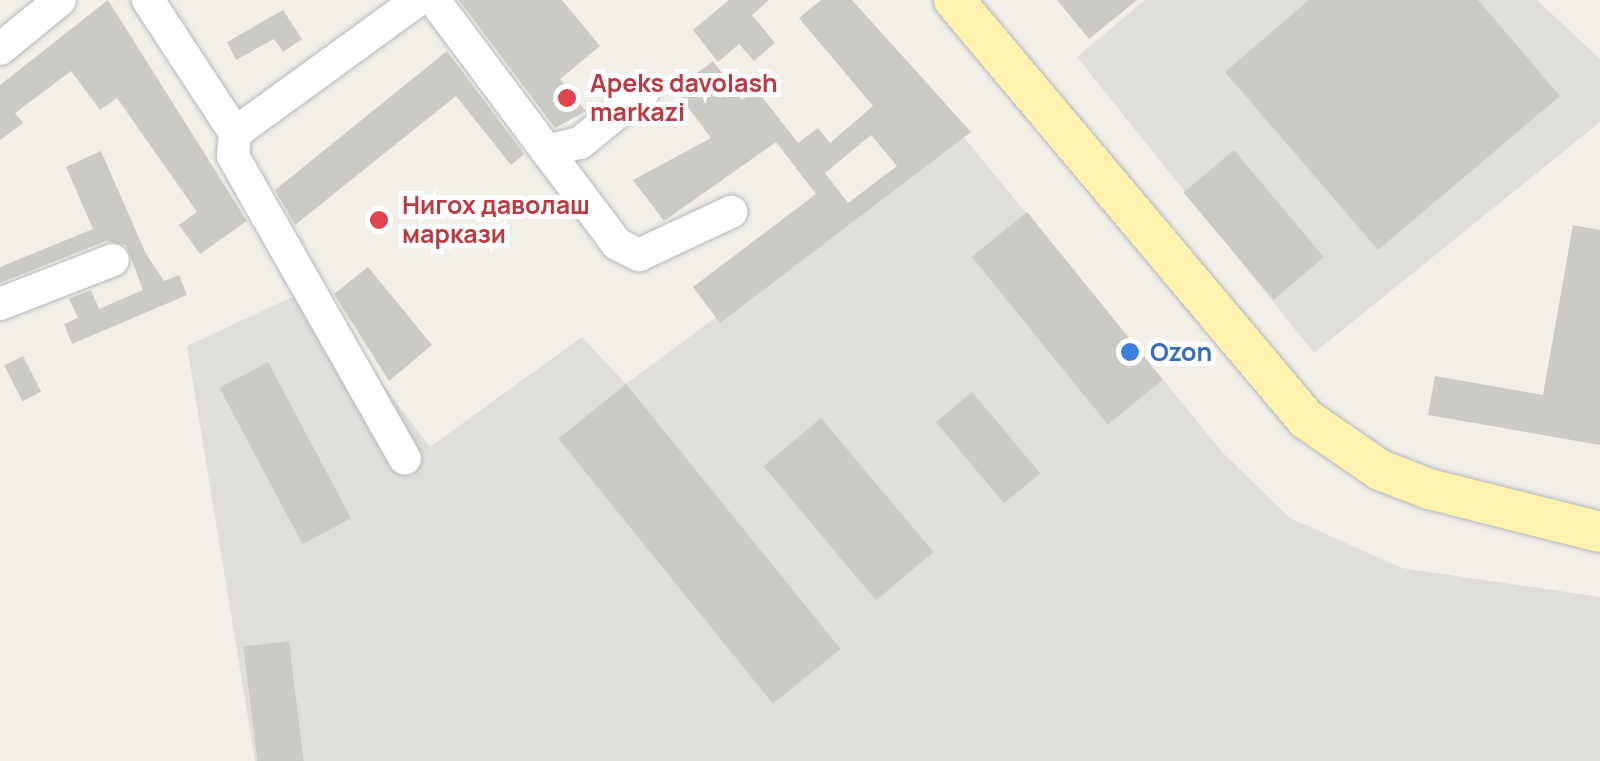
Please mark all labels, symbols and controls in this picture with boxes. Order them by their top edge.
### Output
place label: Apeks davolash markazi [590,69,778,128]
marker: Apeks davolash markazi [554,85,580,111]
place label: Нигох даволаш маркази [402,191,590,250]
marker: Нигох даволаш маркази [366,207,392,233]
place label: Ozon [1150,337,1212,367]
marker: Ozon [1119,341,1141,363]

